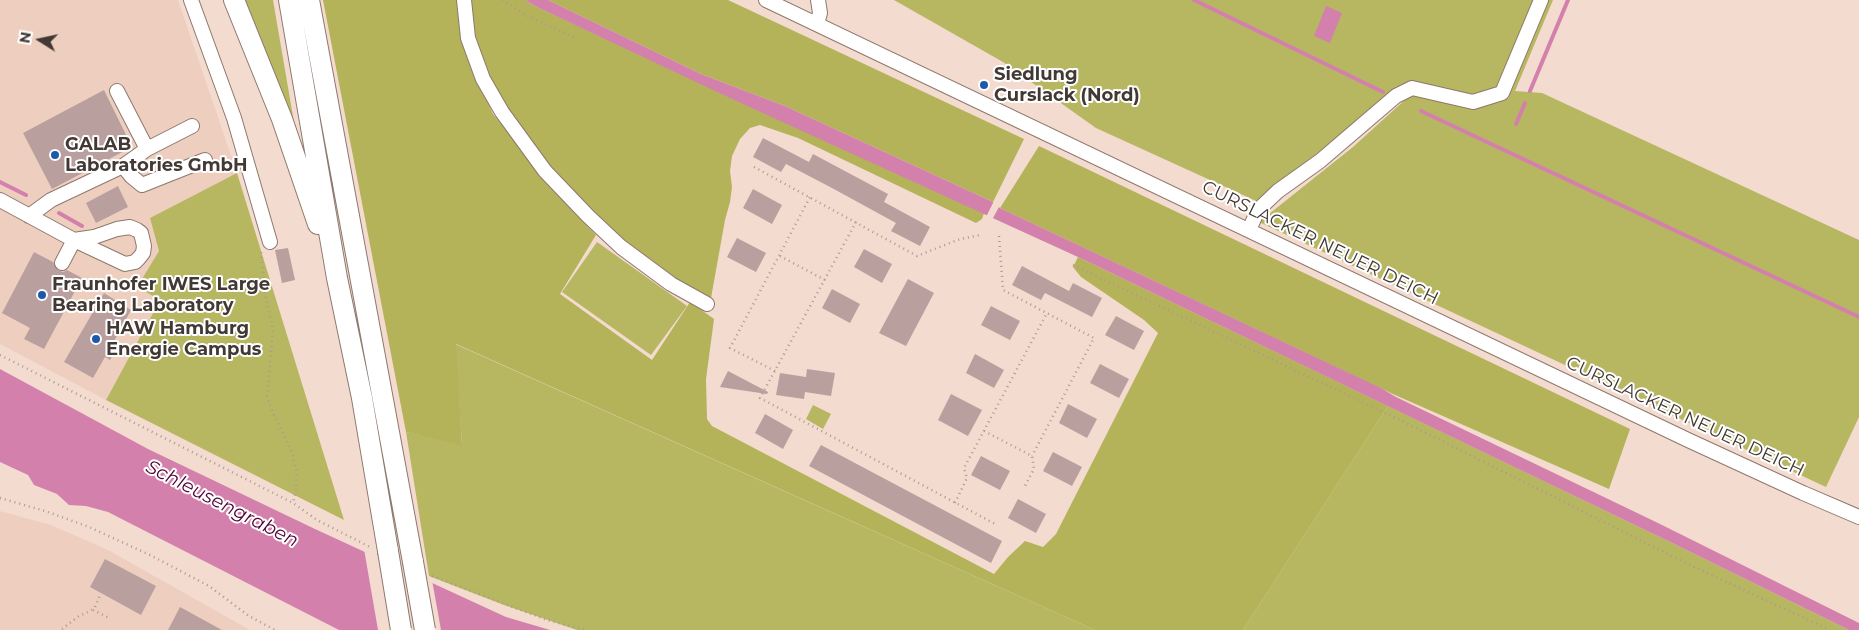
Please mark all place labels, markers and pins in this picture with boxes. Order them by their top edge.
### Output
place label: Siedlung Curslack (Nord) [994,64,1140,106]
marker: Siedlung Curslack (Nord) [978,79,990,91]
place label: GALAB Laboratories GmbH [65,134,248,176]
marker: GALAB Laboratories GmbH [49,149,61,161]
place label: Fraunhofer IWES Large Bearing Laboratory [52,274,270,316]
marker: Fraunhofer IWES Large Bearing Laboratory [36,289,48,301]
place label: HAW Hamburg Energie Campus [106,318,261,360]
marker: HAW Hamburg Energie Campus [90,333,102,345]

